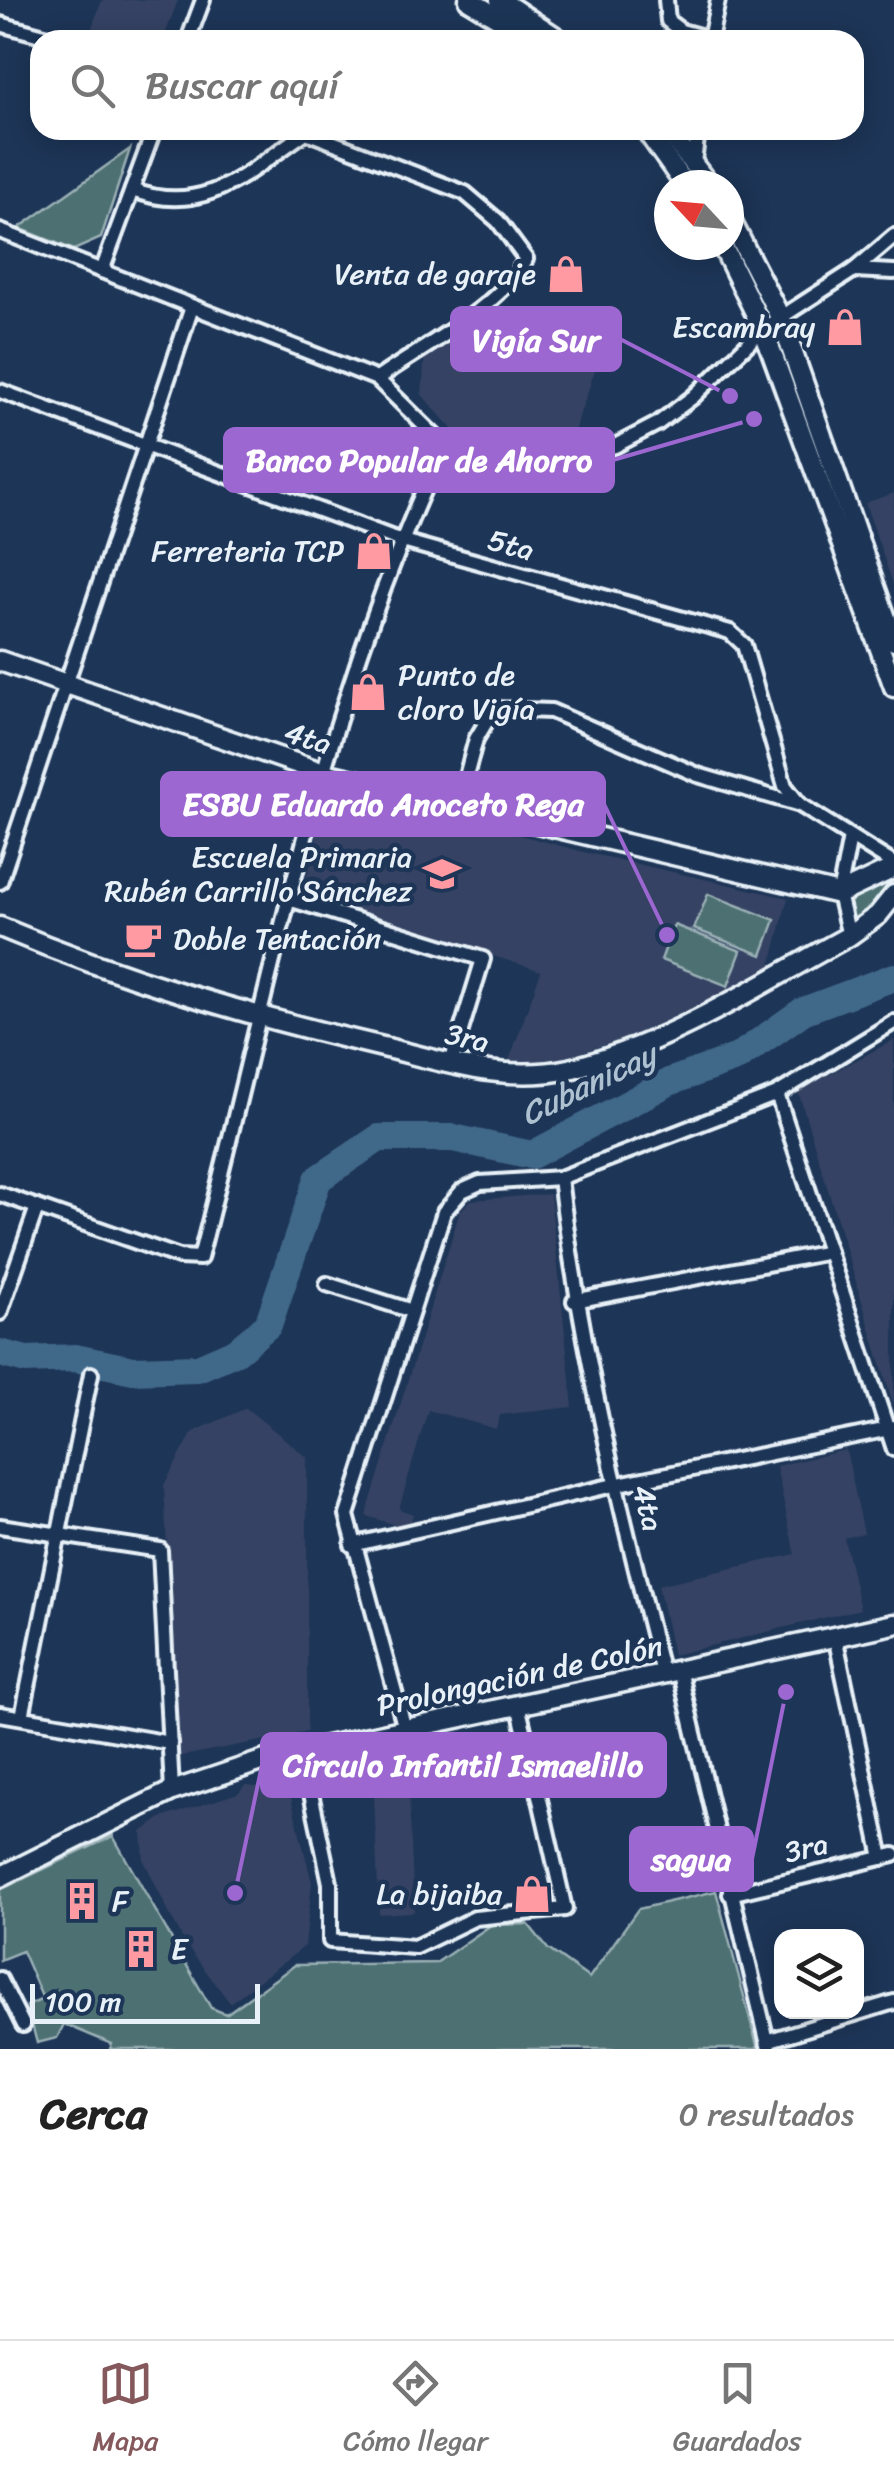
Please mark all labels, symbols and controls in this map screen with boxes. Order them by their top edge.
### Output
search box [30,30,864,140]
text: Buscar aquí [145,52,339,119]
icon: search [65,58,120,113]
north arrow [654,170,744,260]
place label: Venta de garaje [334,247,536,301]
shop icon: Venta de garaje [545,253,587,295]
place label: Escambray [672,300,816,354]
shop icon: Escambray [824,306,866,348]
callout: Vigía Sur [452,308,620,370]
text: Vigía Sur [472,312,603,369]
callout: Banco Popular de Ahorro [225,429,613,491]
text: Banco Popular de Ahorro [246,432,593,489]
street label: 5ta [481,513,541,577]
place label: Ferreteria TCP [151,524,345,578]
shop icon: Ferreteria TCP [353,530,395,572]
place label: Punto de cloro Vigía [398,648,535,736]
shop icon: Punto de cloro Vigía [347,671,389,713]
street label: 4ta [277,705,339,771]
callout: ESBU Eduardo Anoceto Rega [162,773,604,835]
text: ESBU Eduardo Anoceto Rega [182,776,585,833]
place label: Escuela Primaria Rubén Carrillo Sánchez [105,830,413,918]
school or university icon: Escuela Primaria Rubén Carrillo Sánchez [421,853,463,895]
place label: Doble Tentación [173,912,381,966]
cafe icon: Doble Tentación [122,918,164,960]
street label: 3ra [440,1007,494,1069]
water label: Cubanicay [510,1025,670,1142]
street label: 4ta [616,1479,680,1537]
street label: Prolongación de Colón [372,1619,668,1733]
callout: Círculo Infantil Ismaelillo [262,1734,665,1796]
text: Círculo Infantil Ismaelillo [282,1737,644,1794]
street label: 3ra [779,1817,833,1879]
callout: sagua [631,1828,752,1890]
text: sagua [650,1831,732,1888]
place label: La bijaiba [376,1867,503,1921]
shop icon: La bijaiba [511,1873,553,1915]
place label: F [112,1874,130,1928]
building icon: F [61,1880,103,1922]
place label: E [171,1922,190,1976]
building icon: E [120,1928,162,1970]
map controls [774,1929,864,2019]
button: layers [774,1929,864,2019]
text: 100 m [45,1977,121,2026]
scale bar [30,1979,260,2024]
text: Cerca [40,2077,147,2151]
text: 0 resultados [679,2086,854,2143]
tab: Mapa [92,2356,158,2465]
tab: Cómo llegar [343,2356,488,2465]
tab: Guardados [673,2356,802,2465]

